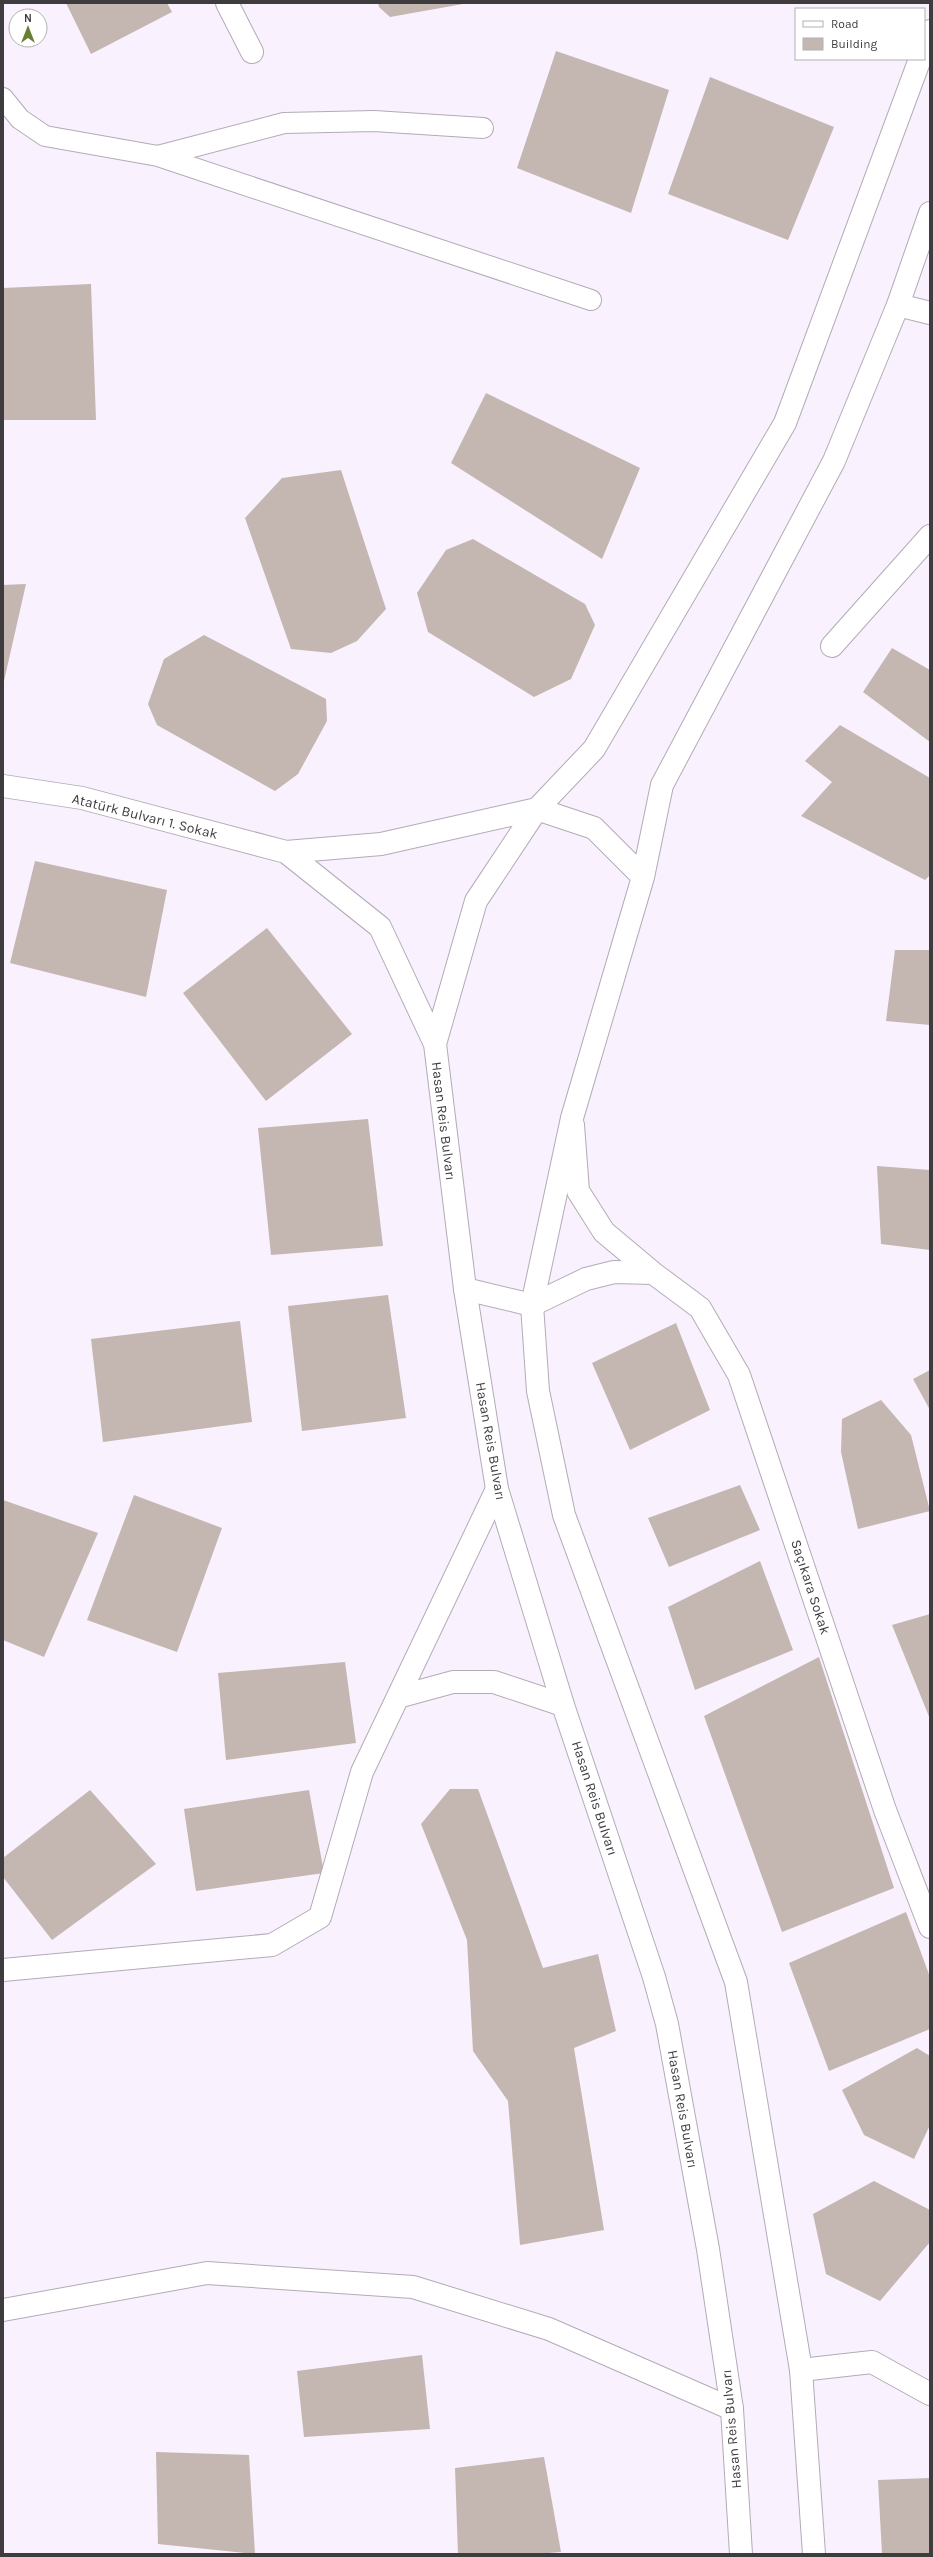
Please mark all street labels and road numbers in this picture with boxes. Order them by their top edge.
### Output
street label: Atatürk Bulvarı 1. Sokak [70,790,220,843]
street label: Hasan Reis Bulvarı [428,1061,459,1181]
street label: Hasan Reis Bulvarı [472,1381,509,1501]
street label: Saçıkara Sokak [787,1538,834,1637]
street label: Hasan Reis Bulvarı [568,1739,621,1858]
street label: Hasan Reis Bulvarı [664,2049,701,2169]
street label: Hasan Reis Bulvarı [718,2369,745,2489]

